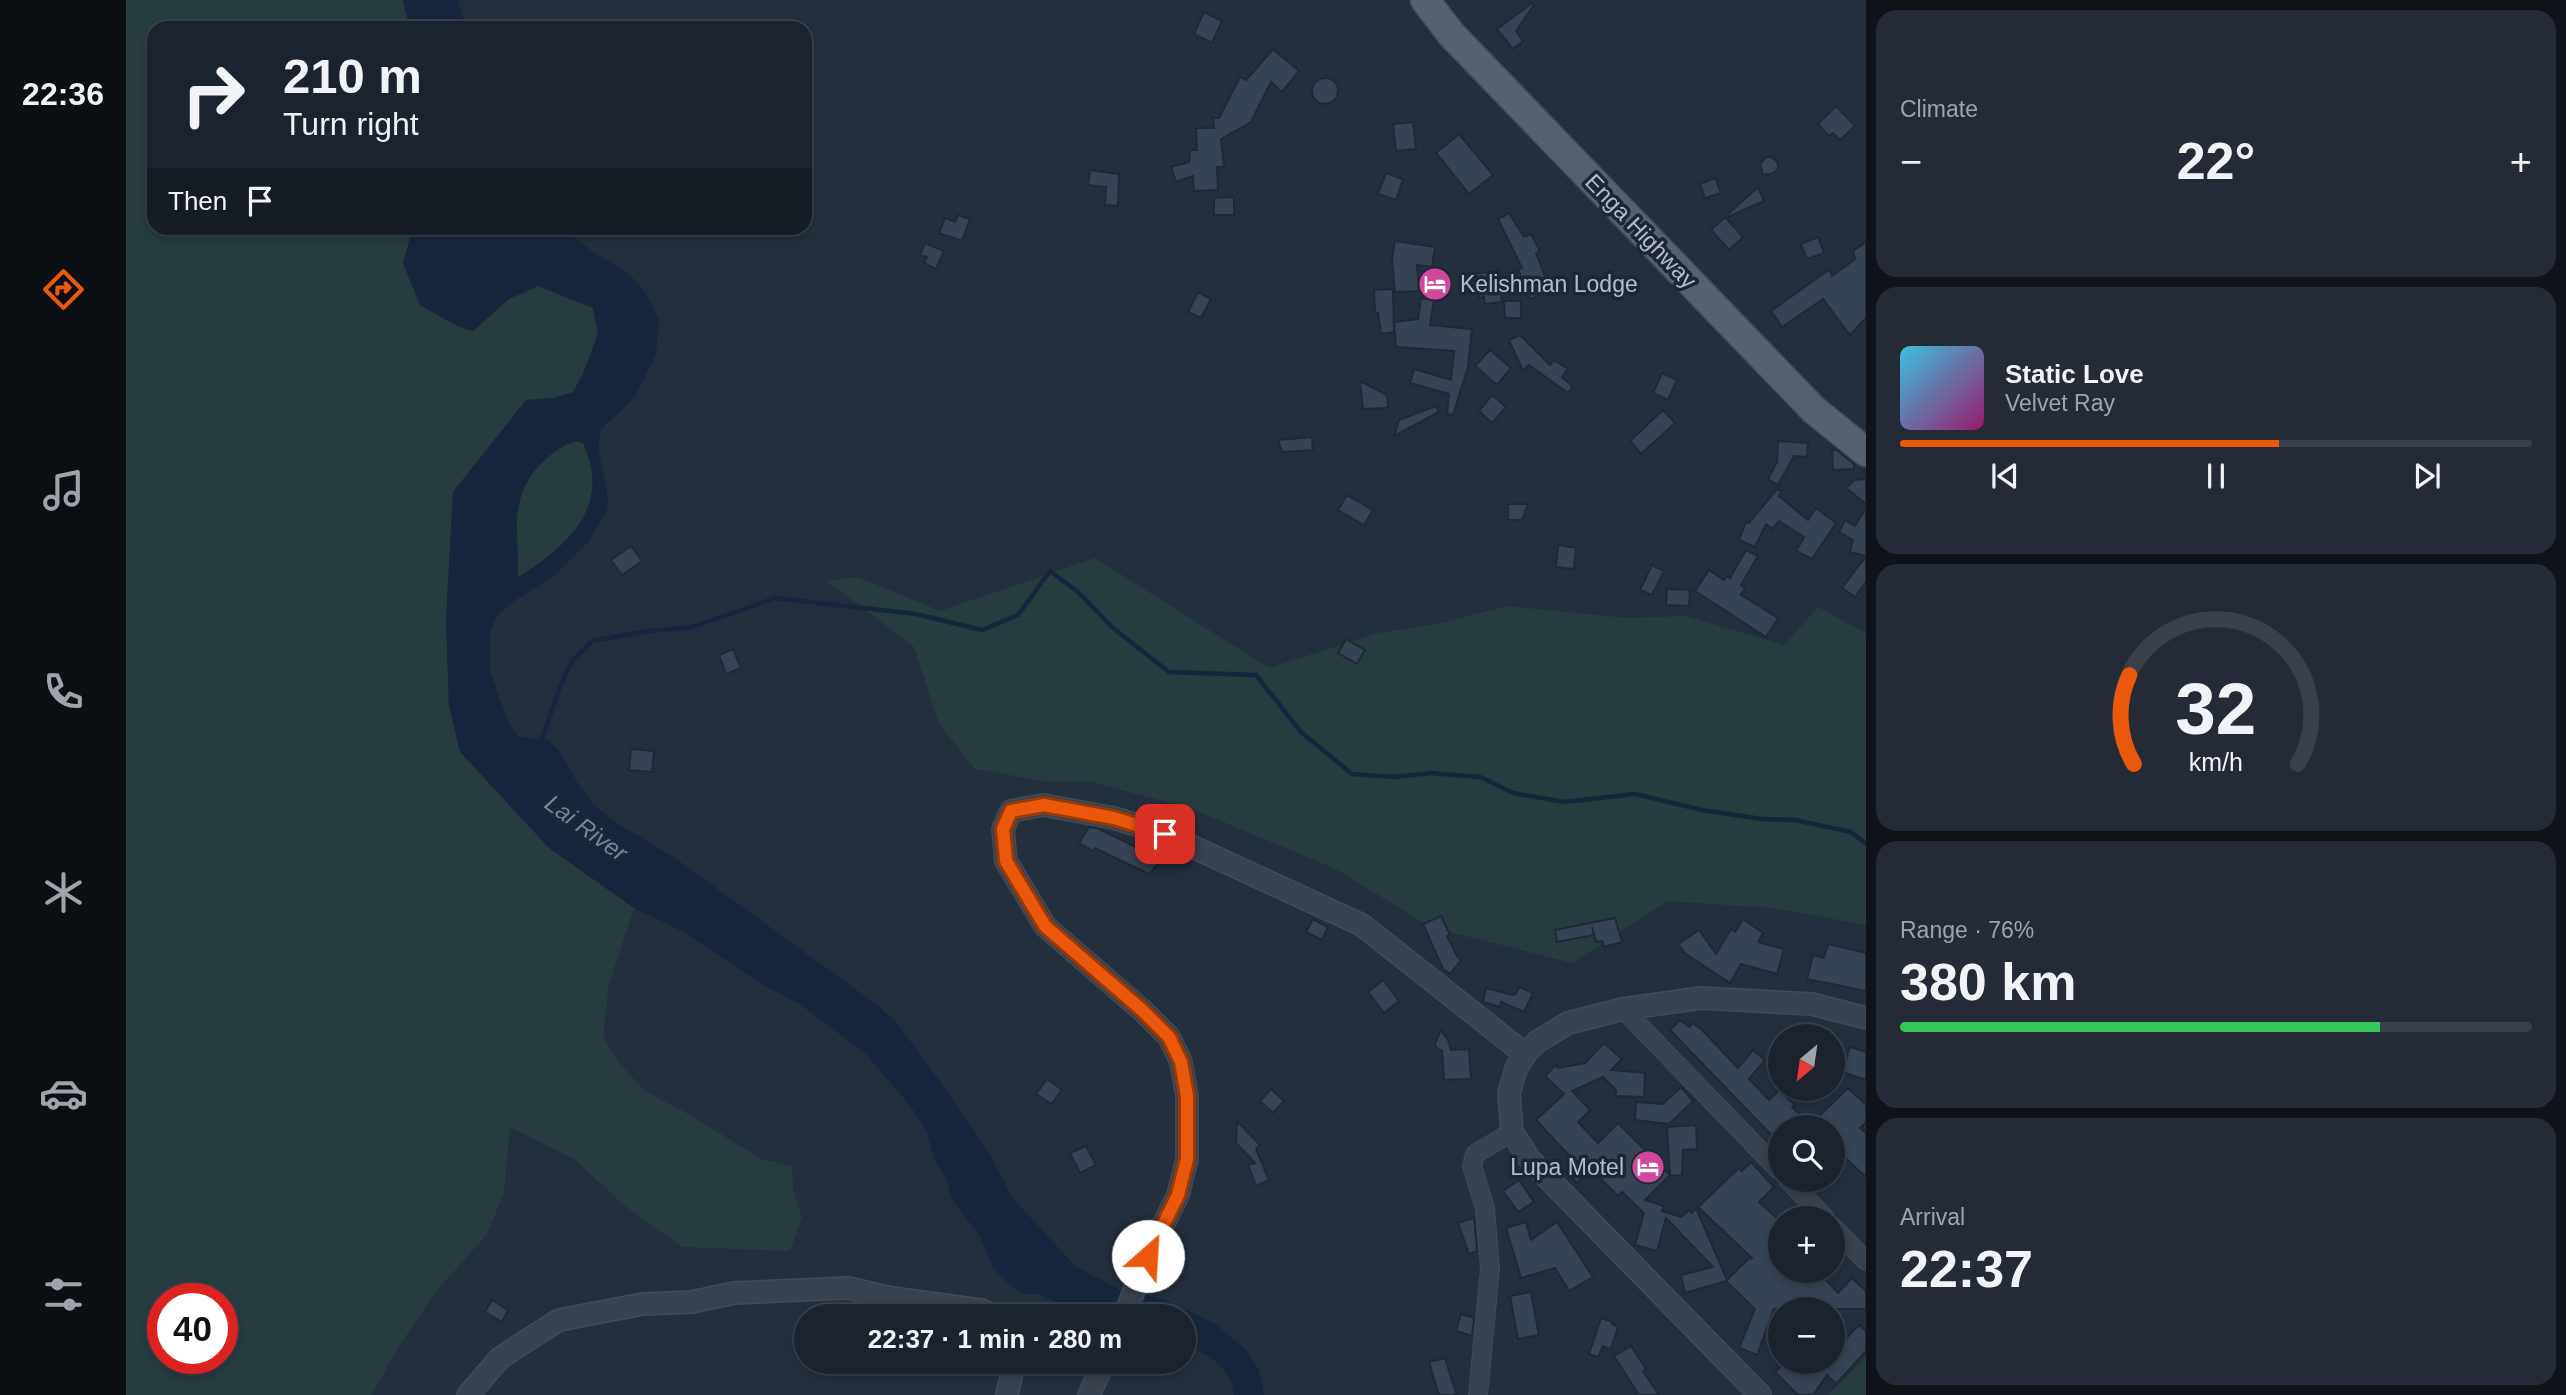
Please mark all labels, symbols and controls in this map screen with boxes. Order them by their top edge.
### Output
icon: right [168,49,259,140]
text: 210 m [283,49,422,103]
text: 22:36 [22,76,104,112]
text: Climate [1900,96,1978,122]
text: Turn right [283,106,419,142]
text: 22° [2177,132,2255,190]
text: − [1900,141,1922,183]
text: + [2510,141,2532,183]
street label: Enga Highway [1580,169,1702,294]
icon: arrive [241,182,279,220]
text: Then [168,186,227,216]
icon: directions [39,265,88,314]
hotel icon: Kelishman Lodge [1416,265,1454,303]
place label: Kelishman Lodge [1460,271,1638,297]
text: Static Love [2005,359,2144,389]
text: Velvet Ray [2005,390,2115,416]
icon: previous [1986,457,2024,495]
icon: pause [2197,457,2235,495]
icon: next [2408,457,2446,495]
icon: music [39,466,88,515]
icon: phone [39,667,88,716]
text: 32 [2176,668,2256,749]
text: km/h [2189,747,2243,775]
water label: Lai River [540,789,633,867]
pin [1135,804,1195,864]
icon: arrive [1146,815,1184,853]
icon: climate [39,868,88,917]
text: Range · 76% [1900,917,2034,943]
text: 380 km [1900,953,2076,1011]
north arrow [1768,1024,1844,1101]
map controls [1768,1024,1845,1374]
icon: car [39,1069,88,1118]
button: search [1768,1115,1845,1192]
hotel icon: Lupa Motel [1629,1148,1667,1186]
place label: Lupa Motel [1510,1154,1624,1180]
text: Arrival [1900,1204,1965,1230]
button: + [1768,1206,1845,1283]
position arrow [1111,1219,1185,1293]
text: 22:37 [1900,1240,2033,1298]
icon: filters [39,1270,88,1319]
speed limit sign: 40 [147,1283,238,1374]
button: − [1768,1297,1845,1374]
text: 22:37 · 1 min · 280 m [868,1324,1122,1354]

